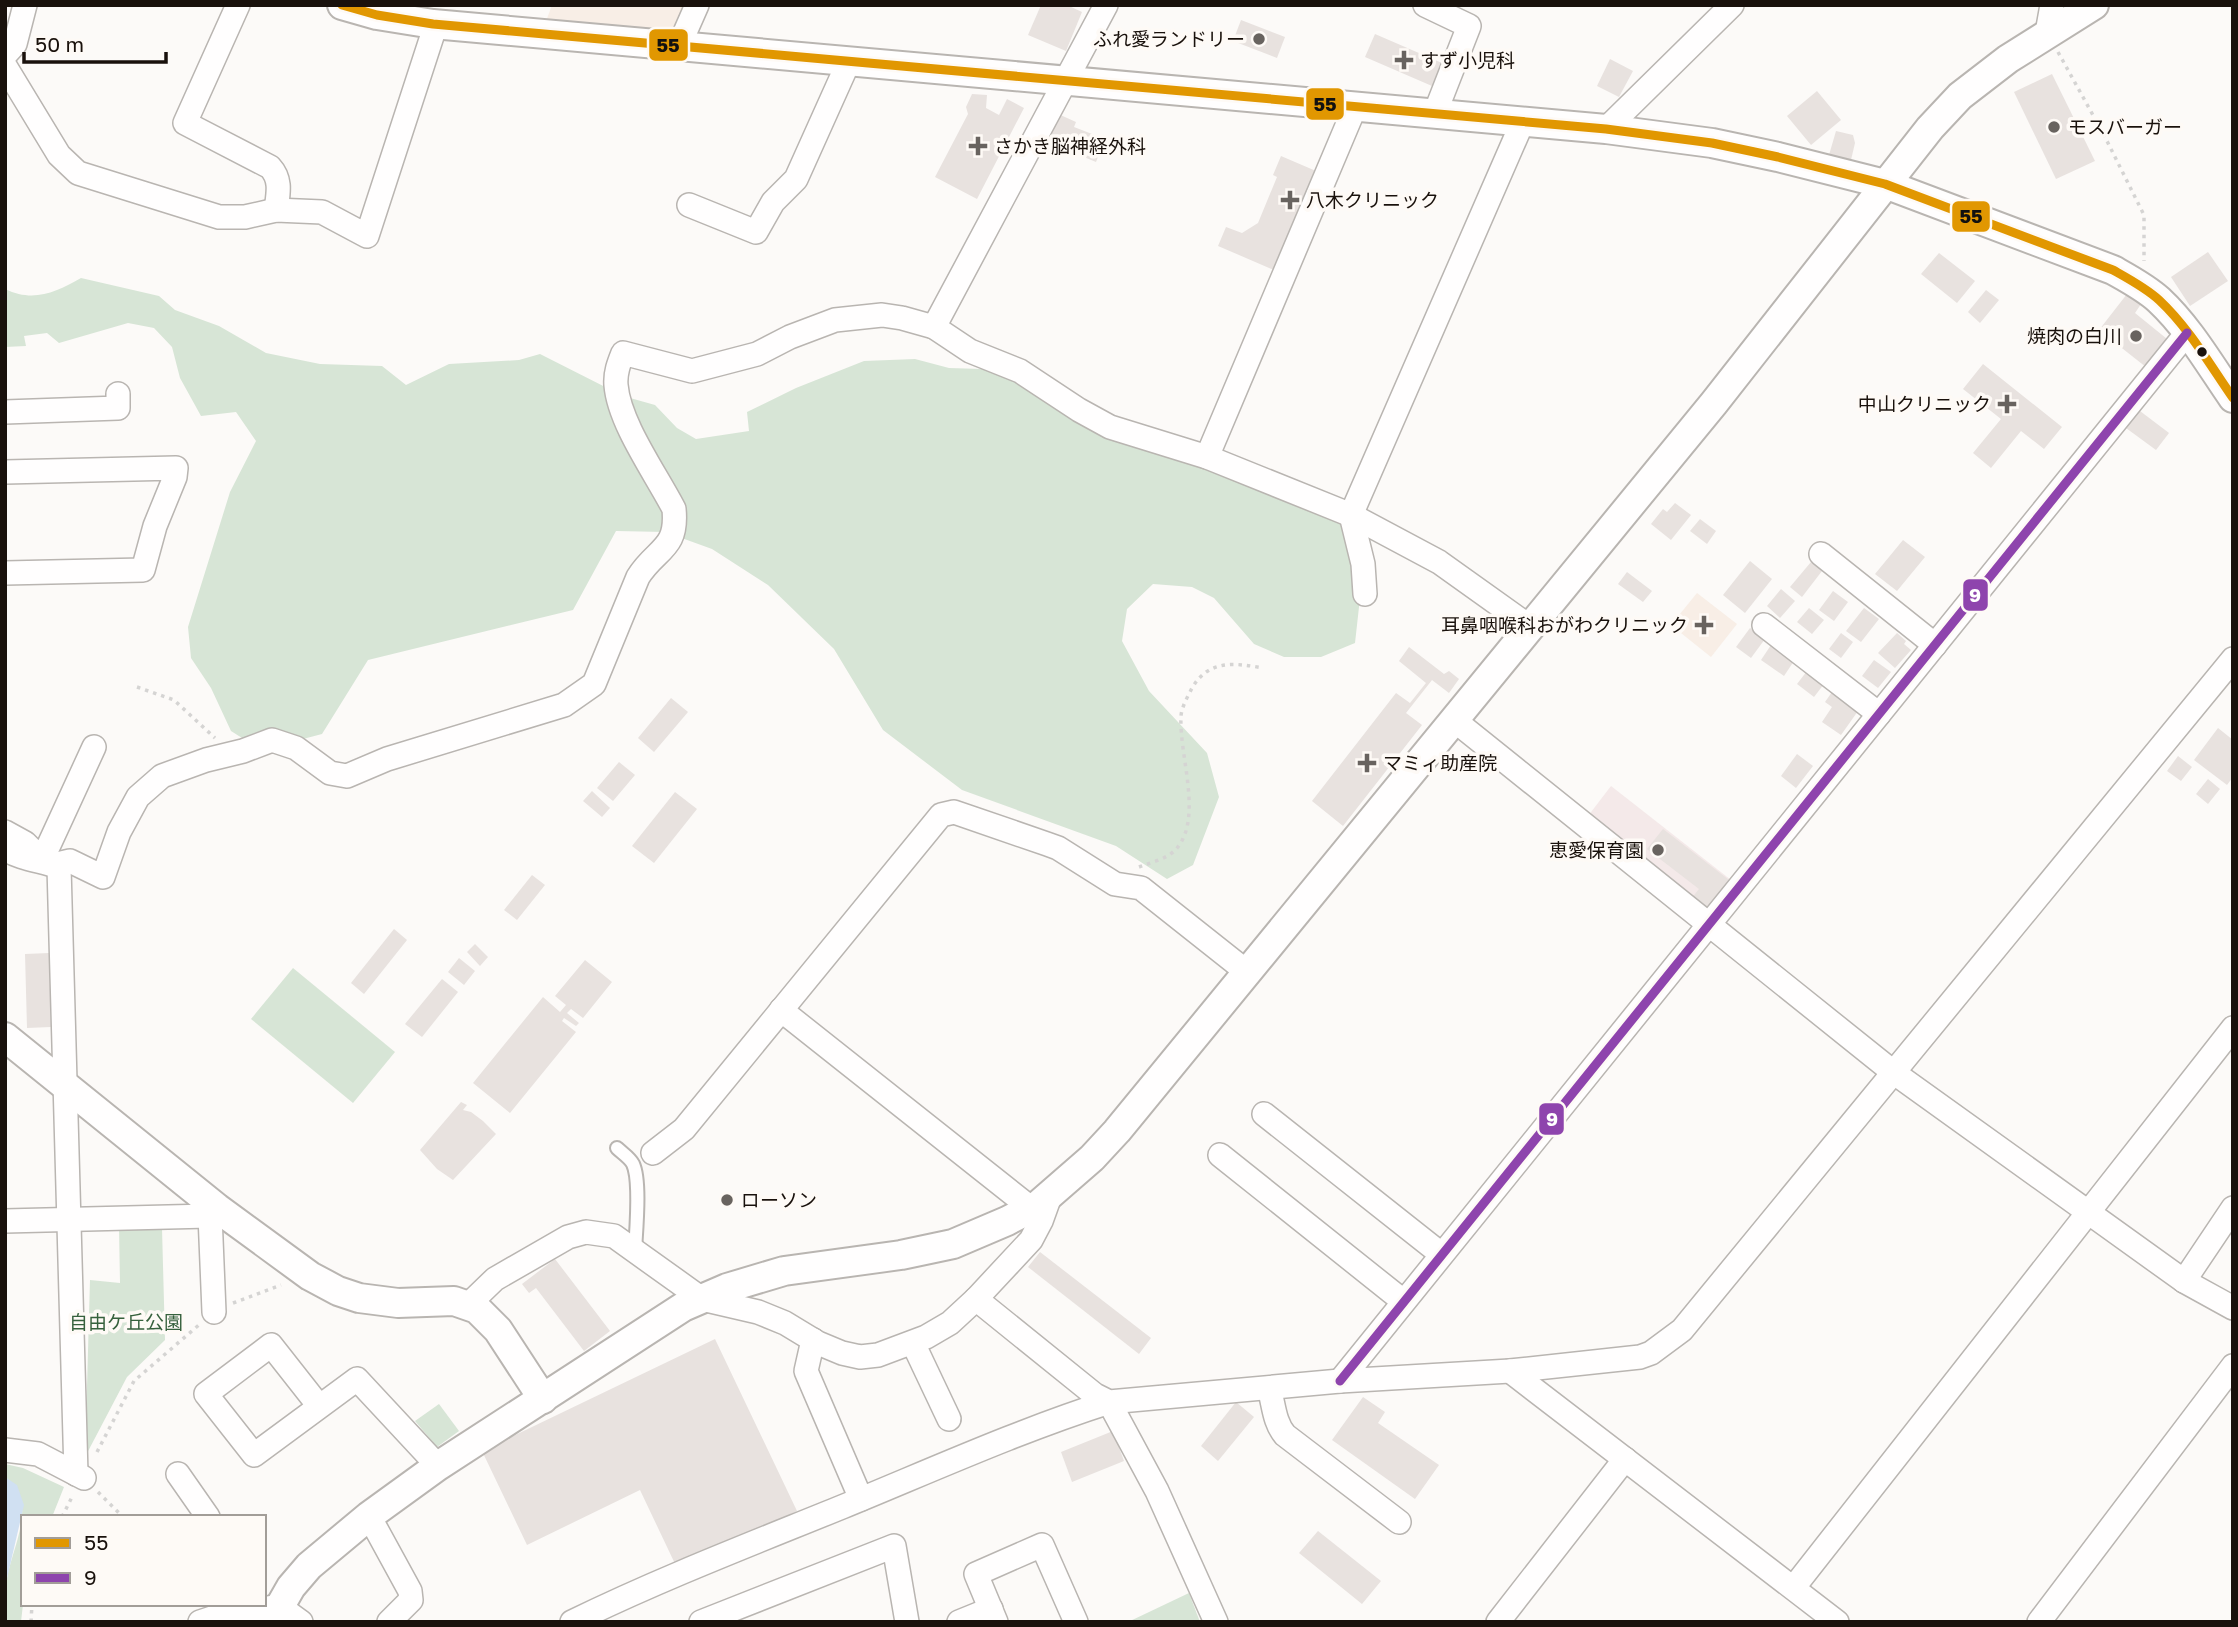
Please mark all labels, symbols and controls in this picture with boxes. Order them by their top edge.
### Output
scale bar [24,21,166,65]
place label: ふれ愛ランドリー [1093,27,1245,50]
line badge: 55 [648,28,689,62]
text: 50 m [35,31,84,57]
marker: ふれ愛ランドリー [1251,31,1267,47]
text: 55 [656,33,680,56]
place label: すず小児科 [1420,48,1515,71]
marker: すず小児科 [1394,50,1414,70]
line badge: 55 [1305,87,1345,121]
text: 55 [1313,92,1337,115]
place label: モスバーガー [2068,115,2182,138]
marker: モスバーガー [2046,119,2062,135]
place label: さかき脳神経外科 [994,134,1146,157]
marker: さかき脳神経外科 [968,136,988,156]
place label: 八木クリニック [1306,188,1439,211]
marker: 八木クリニック [1280,190,1300,210]
line badge: 55 [1951,200,1991,233]
text: 55 [1959,204,1983,227]
place label: 焼肉の白川 [2027,324,2122,347]
marker: 焼肉の白川 [2128,328,2144,344]
unlabelled marker [2195,345,2209,359]
place label: 中山クリニック [1858,392,1991,415]
marker: 中山クリニック [1997,394,2017,414]
line badge: 9 [1962,578,1989,612]
text: 9 [1969,583,1981,606]
place label: 耳鼻咽喉科おがわクリニック [1441,613,1688,636]
marker: 耳鼻咽喉科おがわクリニック [1694,615,1714,635]
place label: マミィ助産院 [1383,751,1497,774]
marker: マミィ助産院 [1357,753,1377,773]
place label: 恵愛保育園 [1549,838,1644,861]
marker: 恵愛保育園 [1650,842,1666,858]
line badge: 9 [1538,1102,1565,1136]
text: 9 [1546,1107,1558,1130]
place label: ローソン [741,1188,817,1211]
marker: ローソン [719,1192,735,1208]
park label: 自由ケ丘公園 [69,1310,183,1333]
legend [21,1515,266,1606]
text: 55 [84,1529,108,1555]
text: 9 [84,1564,97,1590]

